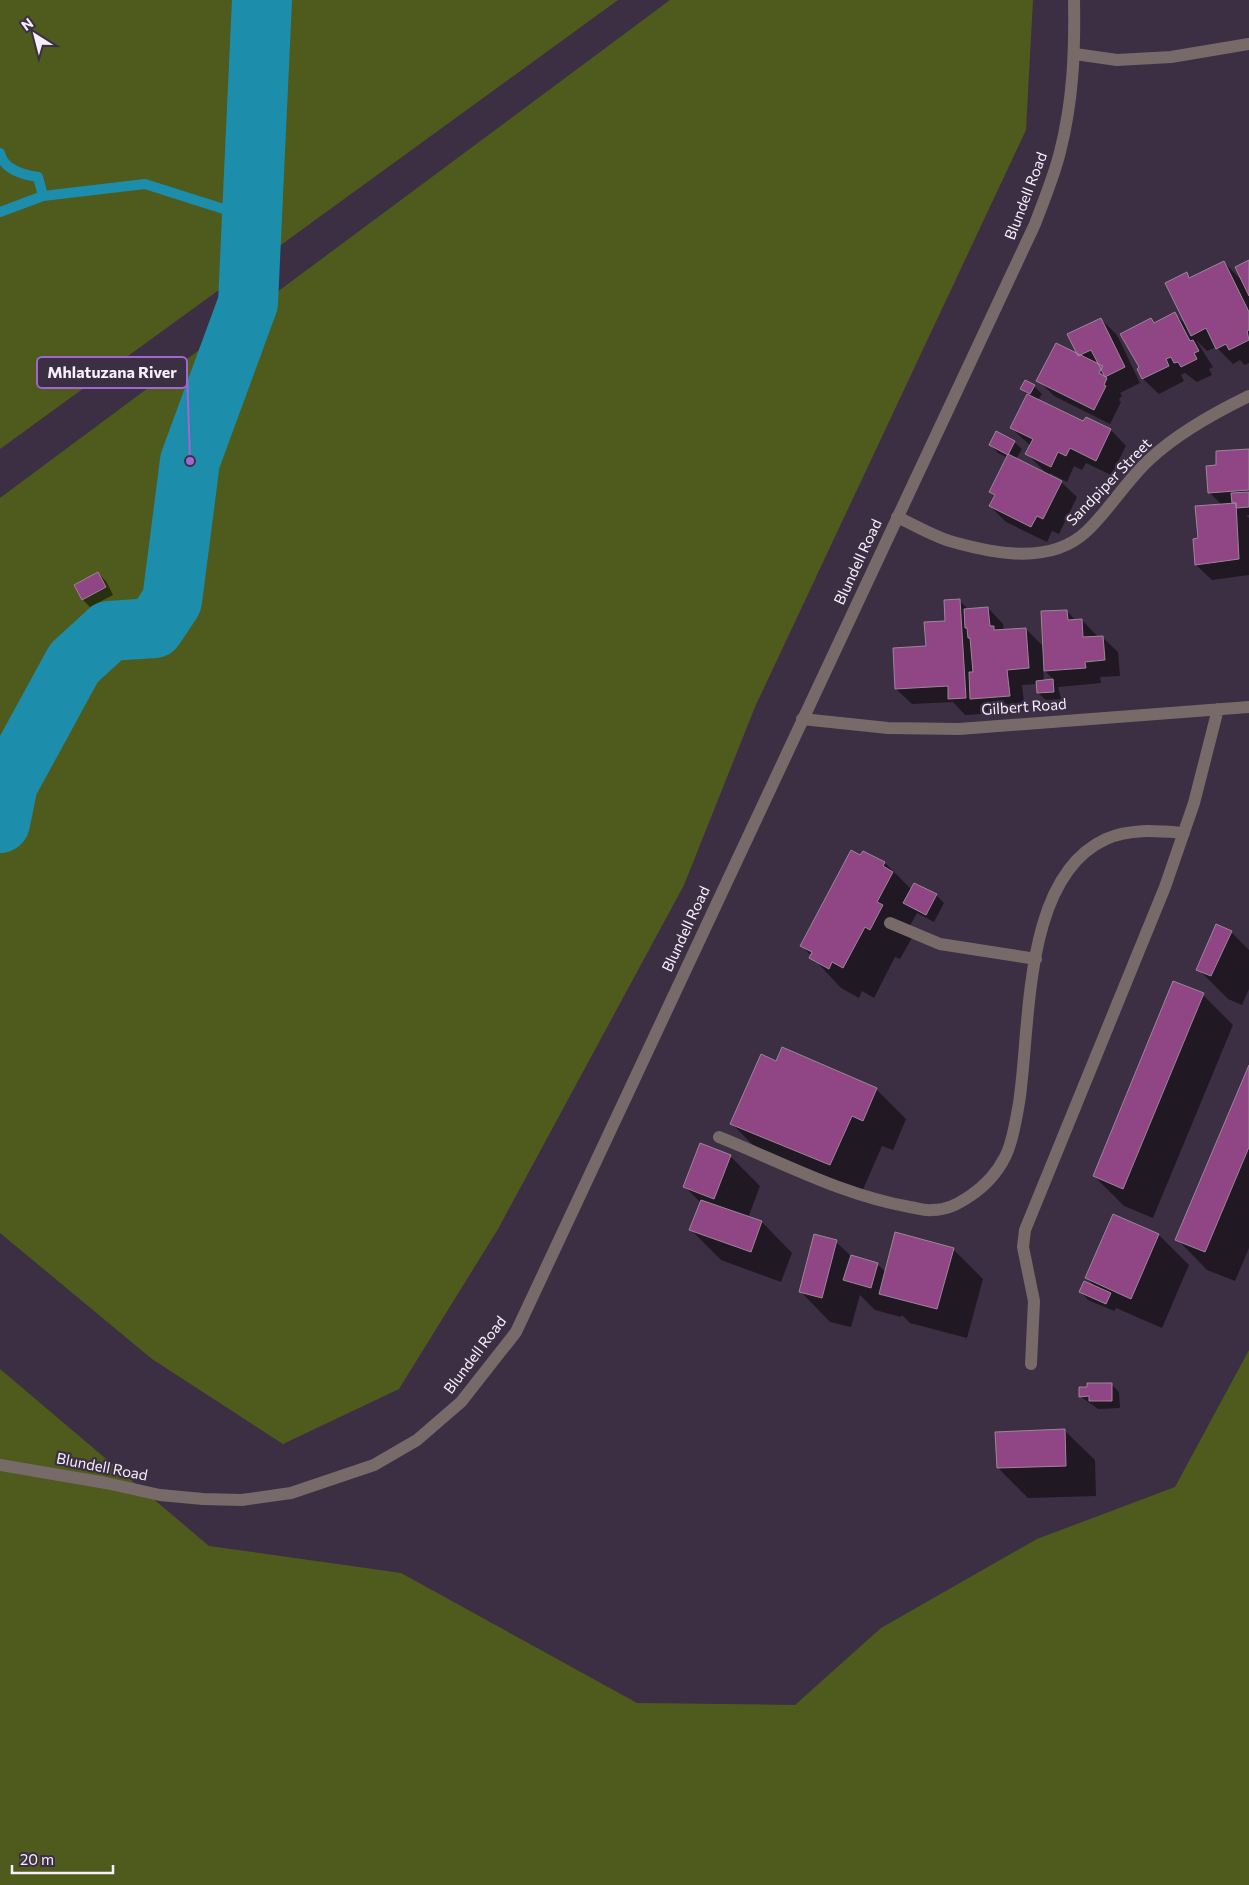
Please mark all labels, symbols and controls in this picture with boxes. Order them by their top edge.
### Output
north arrow [10,10,60,60]
text: N [18,14,36,34]
street label: Blundell Road [1000,149,1050,242]
callout: Mhlatuzana River [37,357,187,388]
text: Mhlatuzana River [47,362,177,381]
street label: Sandpiper Street [1062,434,1155,529]
street label: Blundell Road [829,516,885,607]
street label: Gilbert Road [981,694,1067,718]
street label: Blundell Road [657,883,713,974]
street label: Blundell Road [439,1312,509,1397]
street label: Blundell Road [55,1448,149,1484]
scale bar [12,1842,114,1874]
text: 20 m [20,1850,54,1868]

